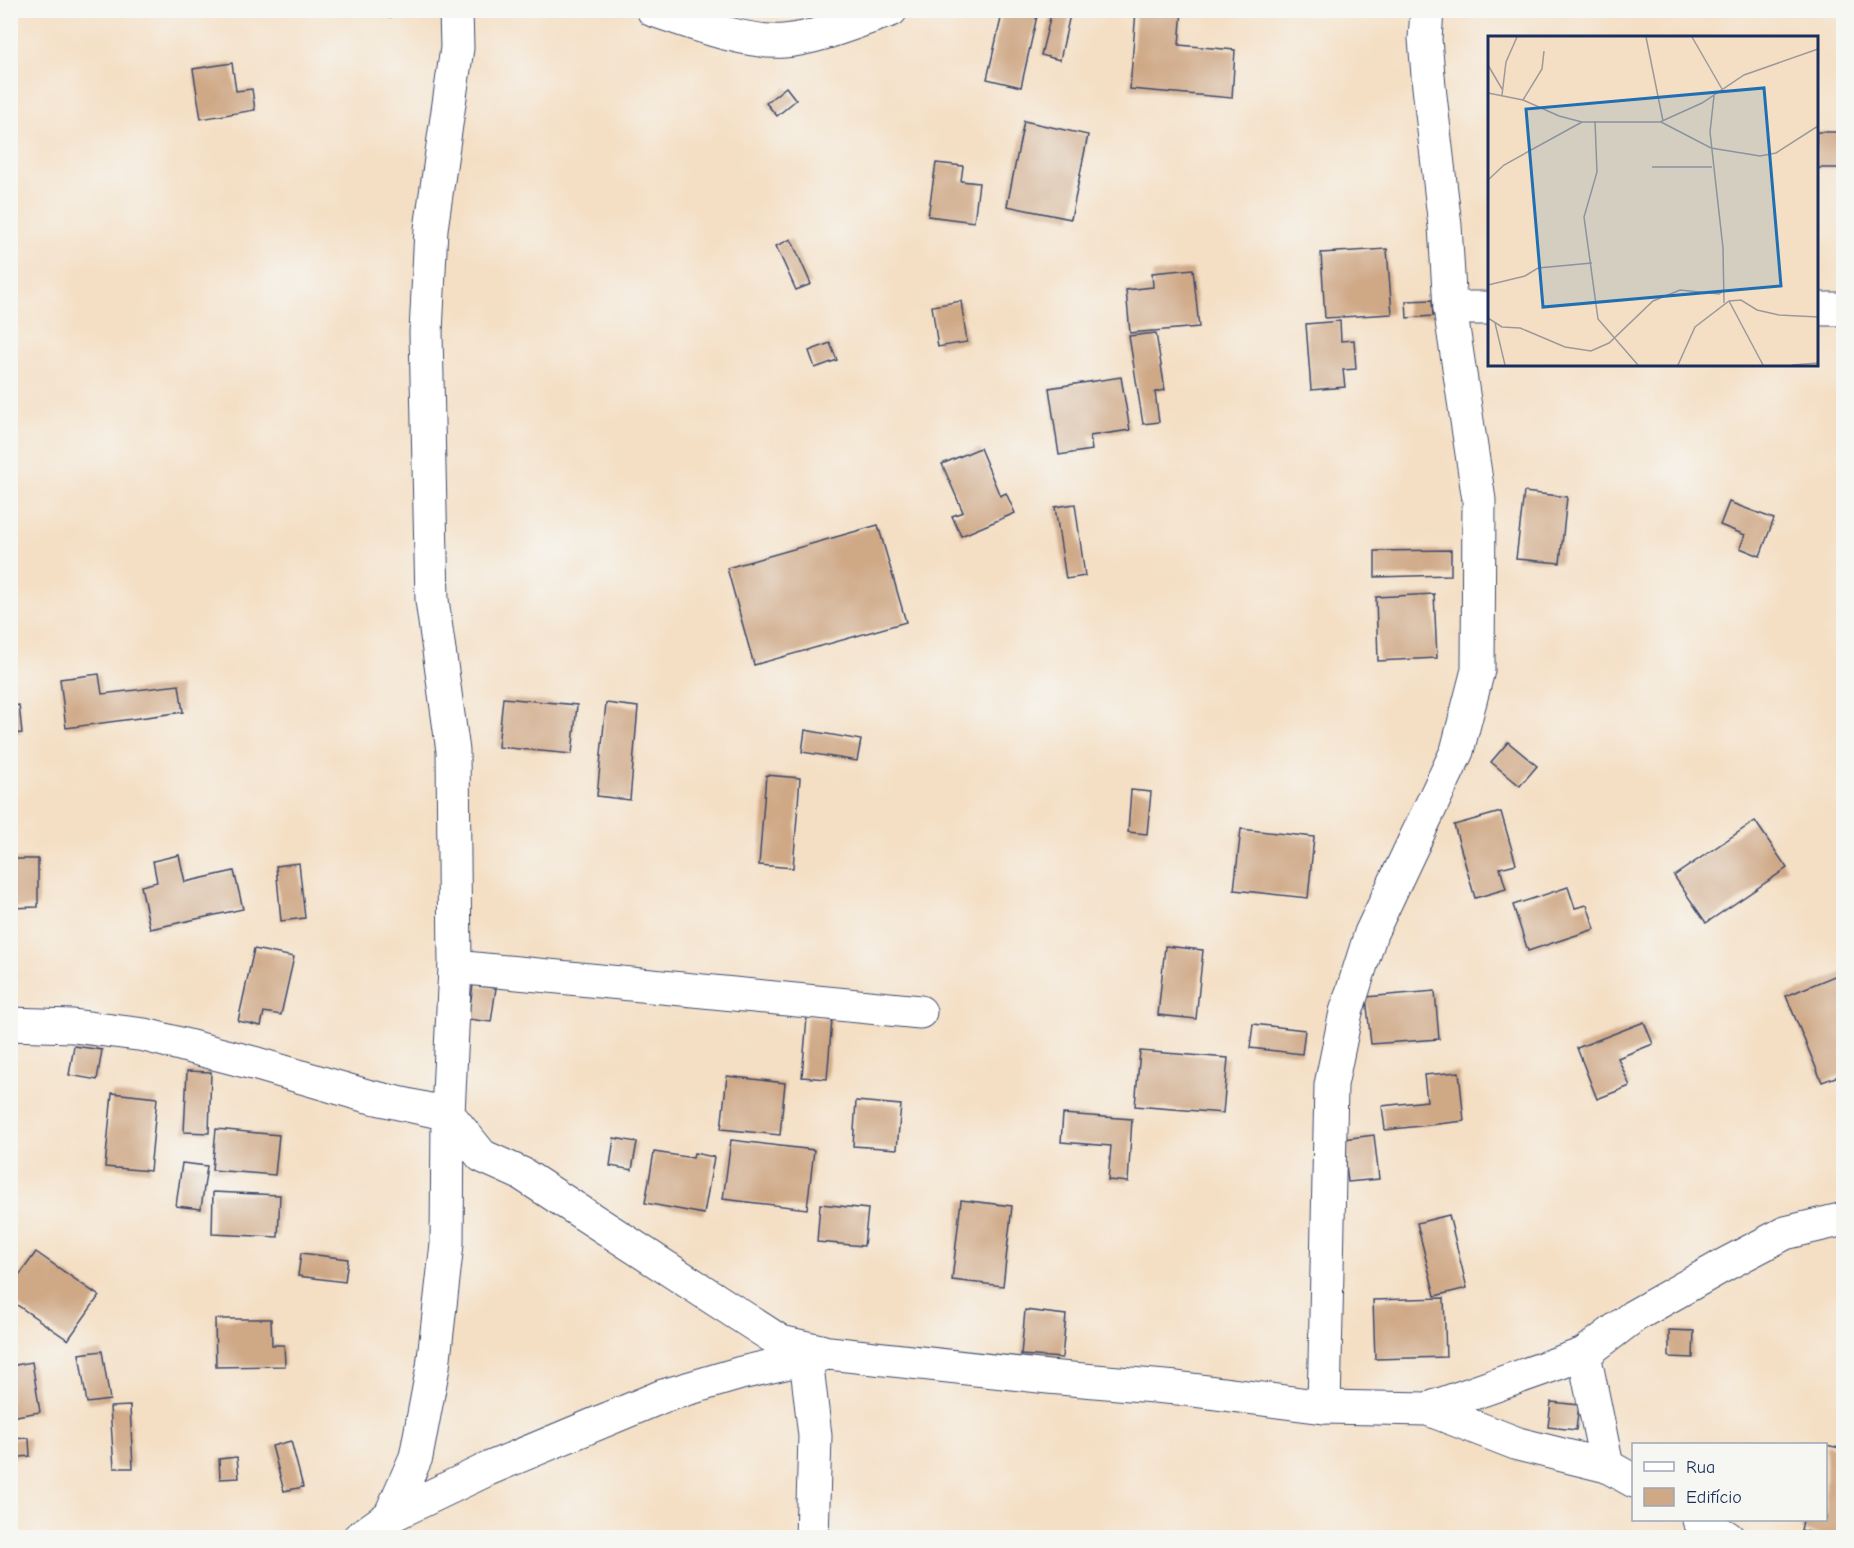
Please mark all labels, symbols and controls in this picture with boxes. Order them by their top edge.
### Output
inset map [1488,36,1818,366]
legend [1632,1443,1827,1521]
text: Rua [1686,1457,1715,1478]
text: Edifício [1686,1487,1742,1508]

